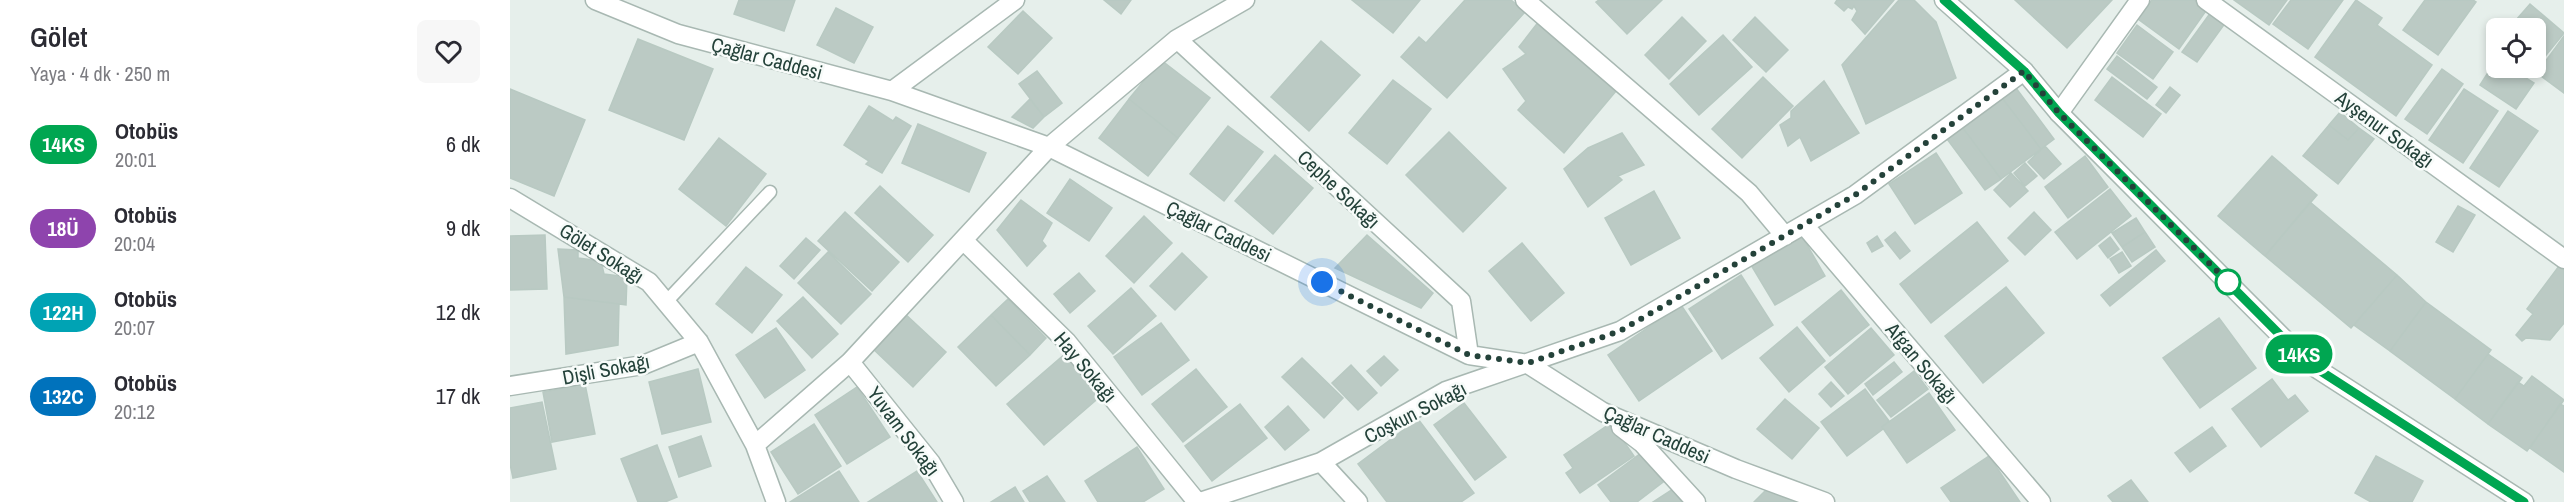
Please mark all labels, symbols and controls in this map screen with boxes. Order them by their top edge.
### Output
text: Gölet [30,18,87,56]
map controls [2486,18,2546,78]
button: locate [2486,18,2546,78]
button: heart [417,20,480,83]
street label: Çağlar Caddesi [708,30,826,86]
text: Yaya · 4 dk · 250 m [30,60,170,87]
street label: Ayşenur Sokağı [2330,84,2440,174]
text: Otobüs [115,116,178,146]
text: 6 dk [446,129,480,159]
text: 14KS [42,130,85,159]
street label: Cephe Sokağı [1292,144,1386,234]
text: 20:01 [115,146,156,173]
street label: Çağlar Caddesi [1162,194,1276,268]
text: Otobüs [114,200,177,230]
text: 9 dk [446,213,480,243]
text: 18Ü [47,214,79,243]
street label: Gölet Sokağı [555,216,649,290]
text: 20:04 [114,230,155,257]
your location [1307,267,1337,297]
unlabelled marker [2215,269,2241,295]
text: Otobüs [114,284,177,314]
text: 12 dk [436,297,480,327]
text: 122H [42,298,84,327]
text: 20:07 [114,314,155,341]
street label: Afgan Sokağı [1879,316,1964,409]
street label: Hay Sokağı [1048,326,1124,408]
line badge: 14KS [2257,334,2341,374]
text: 14KS [2277,340,2321,369]
street label: Dişli Sokağı [560,347,652,391]
text: Otobüs [114,368,177,398]
street label: Coşkun Sokağı [1359,375,1471,449]
text: 17 dk [436,381,480,411]
street label: Yuvam Sokağı [861,381,947,481]
text: 132C [42,382,84,411]
text: 20:12 [114,398,155,425]
street label: Çağlar Caddesi [1599,398,1715,470]

